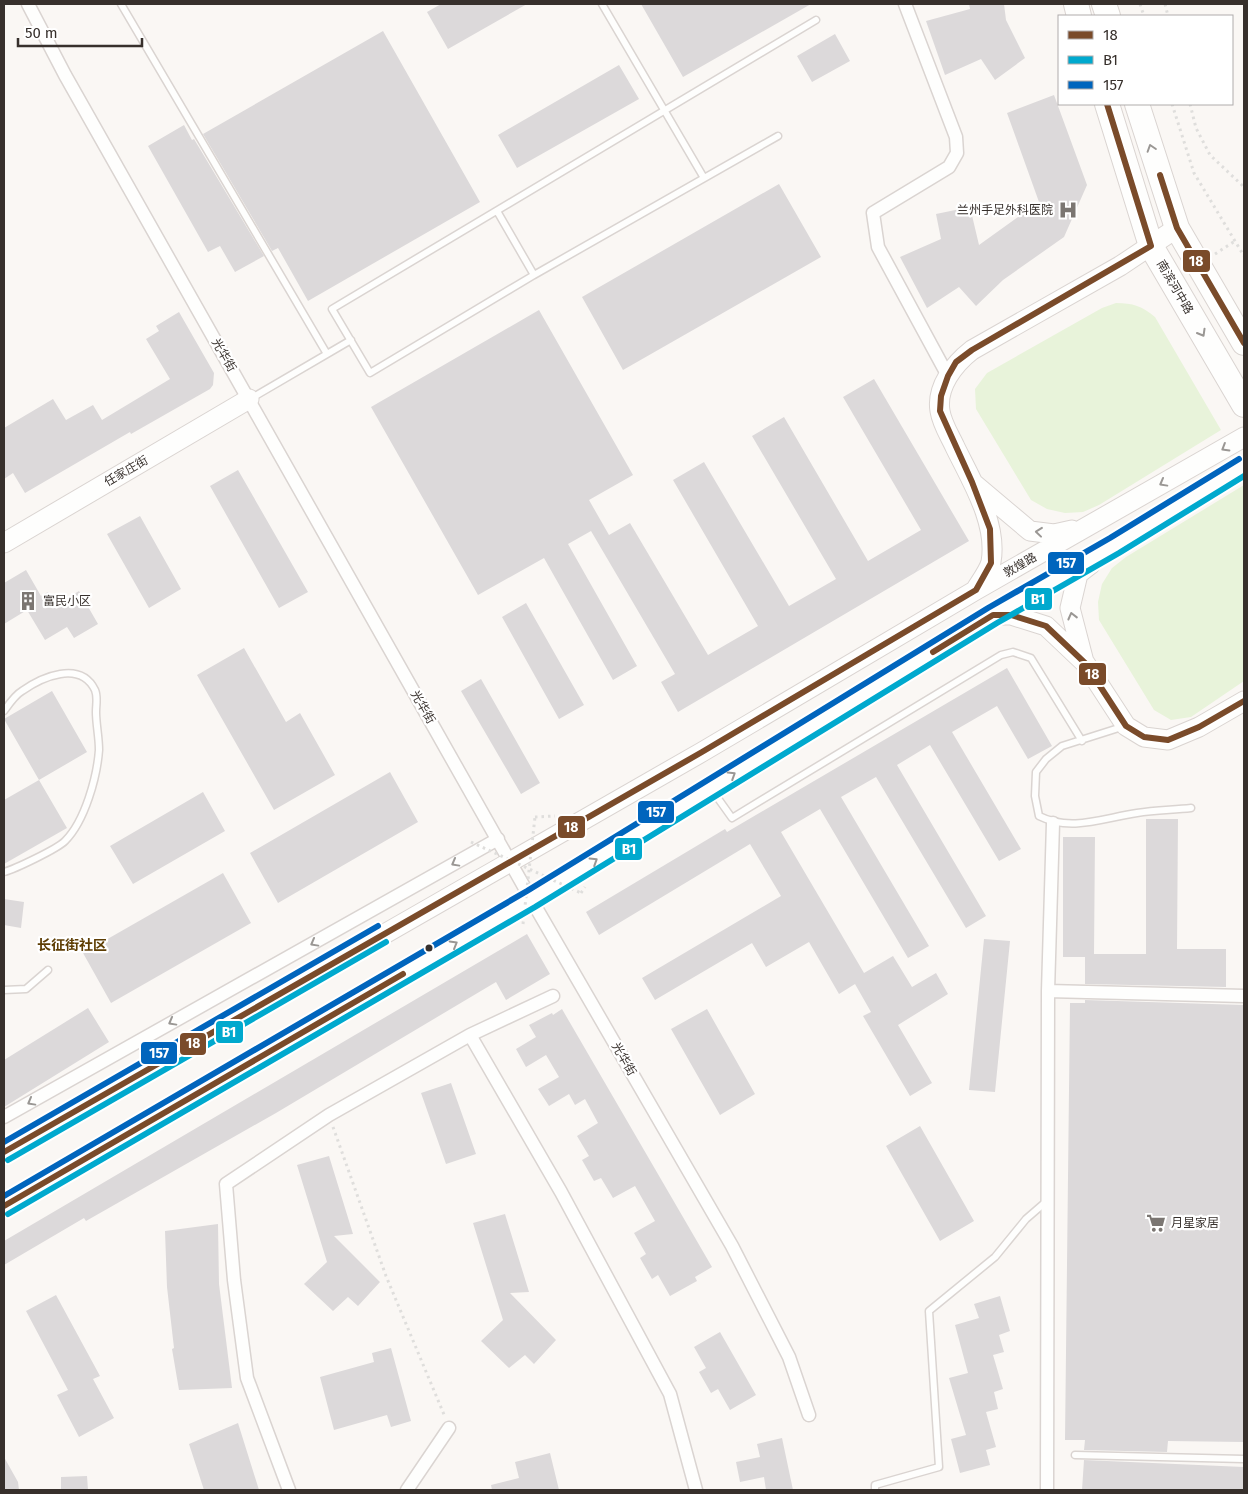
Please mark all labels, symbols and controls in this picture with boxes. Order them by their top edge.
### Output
scale bar [18,15,141,47]
legend [1058,15,1233,105]
text: 50 m [25,24,58,42]
text: 18 [1103,26,1118,44]
text: B1 [1103,51,1118,69]
text: 157 [1103,76,1124,94]
one-way arrow [1147,144,1157,153]
hospital icon: 兰州手足外科医院 [1057,199,1079,221]
place label: 兰州手足外科医院 [957,203,1053,217]
line badge: 18 [1182,249,1211,273]
text: 18 [1189,253,1203,270]
street label: 南滨河中路 [1154,258,1196,316]
one-way arrow [1196,328,1206,337]
street label: 光华街 [209,336,239,374]
one-way arrow [1222,442,1231,452]
street label: 任家庄街 [102,453,150,489]
one-way arrow [1160,477,1169,487]
one-way arrow [1035,527,1043,538]
street label: 敦煌路 [1001,550,1039,580]
line badge: 157 [1047,551,1085,575]
text: 157 [1056,555,1077,572]
line badge: B1 [1024,587,1053,611]
building icon: 富民小区 [17,590,39,612]
text: B1 [1031,591,1045,608]
place label: 富民小区 [43,594,91,608]
one-way arrow [1068,613,1078,621]
line badge: 18 [1078,662,1107,686]
text: 18 [1085,666,1099,683]
street label: 光华街 [408,688,438,726]
one-way arrow [727,772,736,782]
line badge: 157 [637,800,675,824]
text: 157 [646,804,667,821]
line badge: 18 [557,815,586,839]
text: 18 [564,819,578,836]
line badge: B1 [614,837,643,861]
text: B1 [622,841,636,858]
one-way arrow [452,857,461,867]
one-way arrow [588,857,597,867]
one-way arrow [310,936,319,946]
district label: 长征街社区 [37,937,107,954]
one-way arrow [449,940,458,950]
unlabelled marker [424,943,434,953]
one-way arrow [169,1016,178,1026]
line badge: B1 [215,1020,244,1044]
text: B1 [222,1024,236,1041]
line badge: 18 [179,1032,207,1056]
text: 18 [186,1035,200,1052]
street label: 光华街 [609,1040,639,1078]
line badge: 157 [140,1041,178,1065]
text: 157 [149,1045,170,1062]
one-way arrow [27,1096,36,1106]
supermarket icon: 月星家居 [1145,1212,1167,1234]
place label: 月星家居 [1171,1216,1219,1230]

